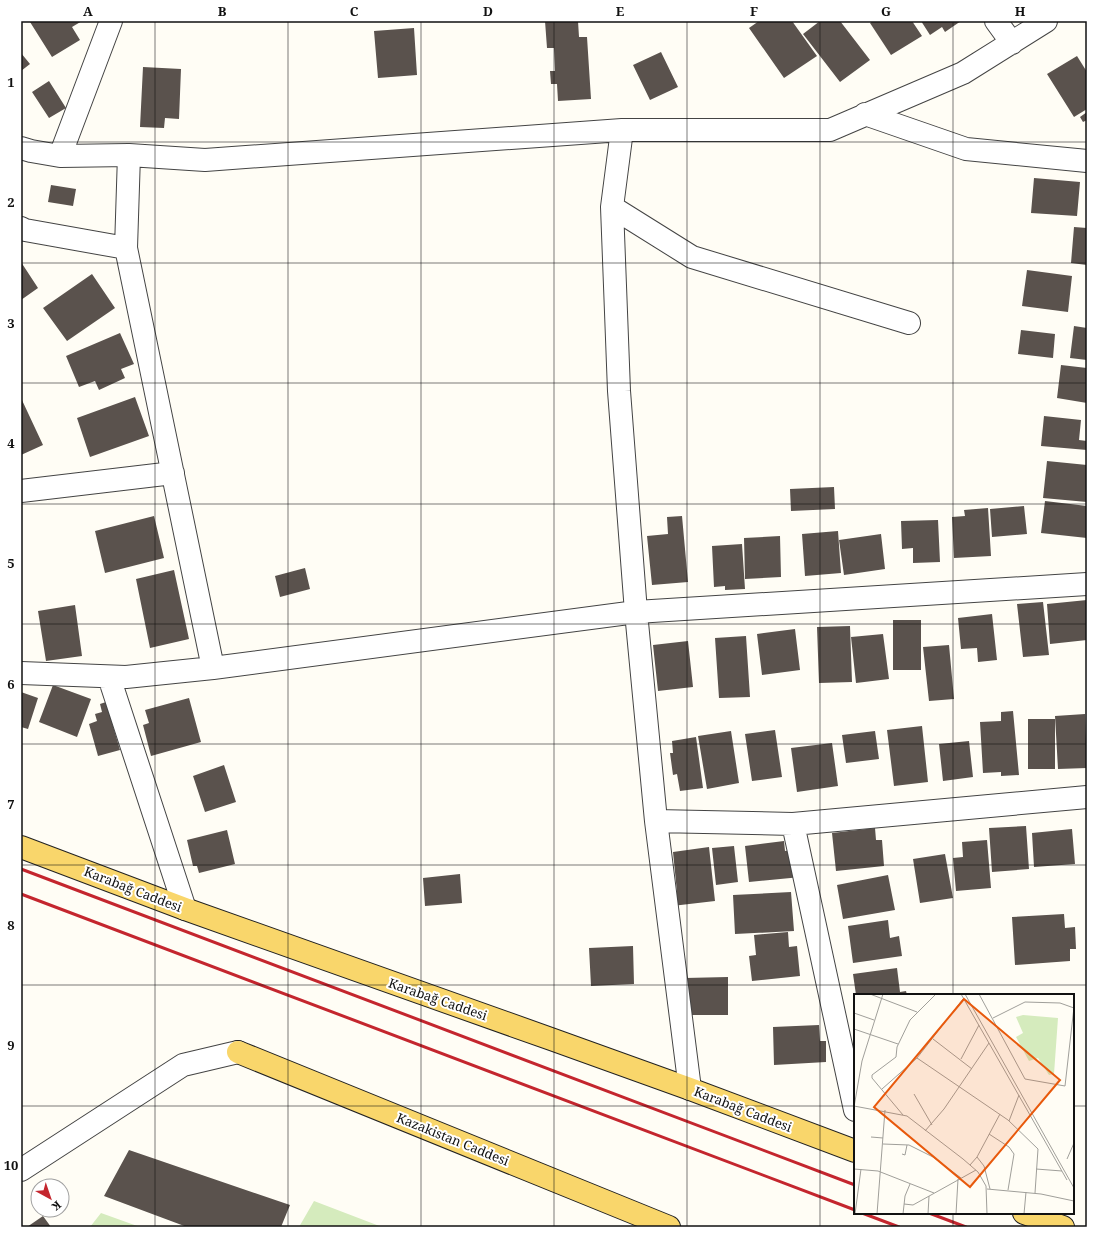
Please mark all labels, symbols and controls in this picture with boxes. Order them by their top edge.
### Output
text: A [83,2,93,20]
text: B [218,2,227,20]
text: C [350,2,359,20]
text: D [483,2,493,20]
text: E [616,2,625,20]
text: F [750,2,758,20]
text: G [881,2,891,20]
text: H [1015,2,1026,20]
text: 1 [7,73,15,91]
text: 2 [7,193,15,211]
text: 3 [7,314,15,332]
text: 4 [7,434,15,452]
text: 5 [7,554,15,572]
text: 6 [7,675,15,693]
text: 7 [7,795,15,813]
street label: Karabağ Caddesi [81,862,185,916]
text: 8 [7,916,15,934]
street label: Karabağ Caddesi [386,974,490,1024]
inset map [854,994,1074,1214]
text: 9 [7,1036,15,1054]
street label: Karabağ Caddesi [691,1082,795,1136]
street label: Kazakistan Caddesi [394,1108,512,1170]
text: 10 [4,1156,18,1174]
north arrow [30,1178,70,1218]
text: K [48,1198,65,1215]

